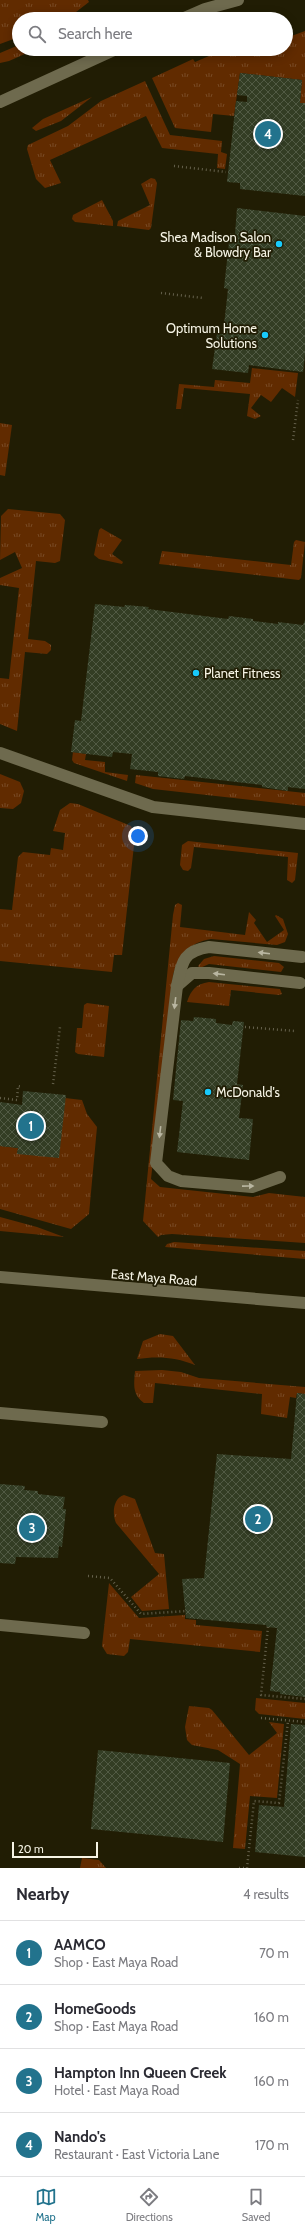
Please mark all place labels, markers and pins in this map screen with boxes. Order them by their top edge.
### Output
pin: 4 [255,119,281,149]
place label: Shea Madison Salon & Blowdry Bar [160,229,272,260]
marker: Shea Madison Salon & Blowdry Bar [274,239,284,249]
place label: Optimum Home Solutions [166,320,258,351]
marker: Optimum Home Solutions [260,330,270,340]
place label: Planet Fitness [204,665,281,681]
marker: Planet Fitness [191,668,201,678]
place label: McDonald's [216,1084,281,1100]
marker: McDonald's [203,1087,213,1097]
pin: 1 [18,1111,44,1141]
pin: 2 [245,1504,271,1534]
pin: 3 [19,1513,45,1543]

